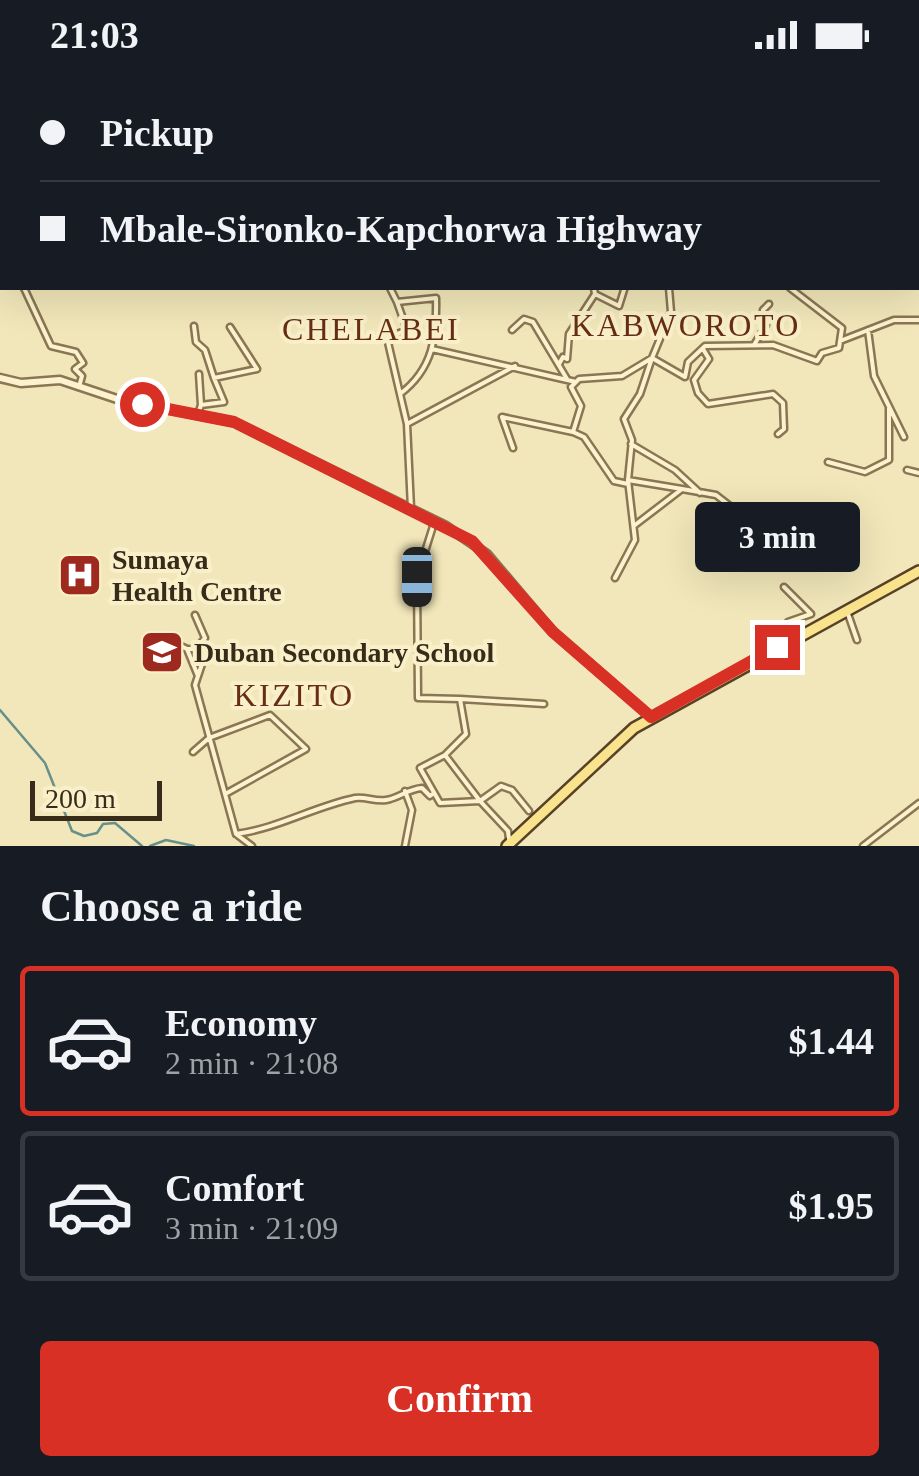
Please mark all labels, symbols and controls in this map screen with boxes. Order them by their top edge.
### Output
text: 21:03 [50,14,139,56]
text: Pickup [100,112,214,154]
text: Mbale-Sironko-Kapchorwa Highway [100,208,702,250]
district label: KABWOROTO [571,307,801,343]
district label: CHELABEI [282,311,460,347]
route start [120,382,165,427]
callout: 3 min [694,502,860,572]
text: 3 min [739,519,816,555]
place label: Sumaya Health Centre [112,544,282,607]
car [402,547,432,607]
hospital icon: Sumaya Health Centre [57,552,103,598]
route end [755,625,800,670]
school or university icon: Duban Secondary School [139,629,185,675]
place label: Duban Secondary School [194,637,495,668]
district label: KIZITO [233,677,355,713]
scale bar [30,776,162,820]
text: 200 m [45,783,116,814]
text: Choose a ride [40,881,303,931]
icon: car [45,996,135,1086]
text: Economy [165,1002,317,1044]
text: $1.44 [789,1020,874,1062]
text: 2 min · 21:08 [165,1045,338,1081]
icon: car [45,1161,135,1251]
text: Comfort [165,1167,304,1209]
text: $1.95 [789,1185,874,1227]
text: 3 min · 21:09 [165,1210,338,1246]
button: Confirm [40,1341,879,1456]

